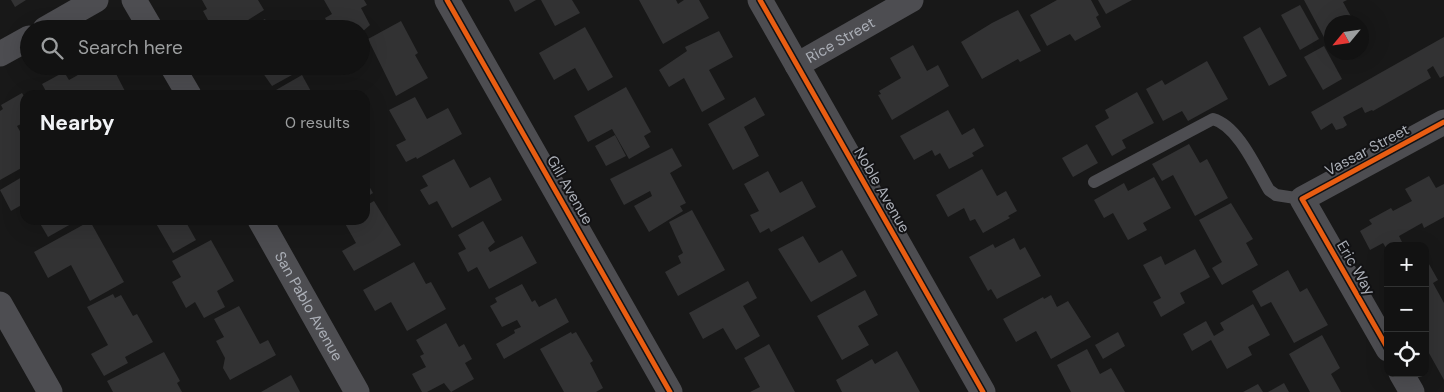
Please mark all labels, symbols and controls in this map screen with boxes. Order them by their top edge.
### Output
street label: Rice Street [802,13,879,68]
north arrow [1324,15,1369,60]
search box [20,20,370,75]
icon: search [38,34,66,62]
text: Search here [78,35,183,60]
text: Nearby [40,109,114,137]
text: 0 results [285,112,350,133]
street label: Vassar Street [1321,119,1413,181]
street label: Noble Avenue [849,144,915,236]
street label: Gill Avenue [542,152,598,228]
street label: Eric Way [1332,237,1380,300]
map controls [1384,242,1429,377]
button: + [1384,242,1429,287]
street label: San Pablo Avenue [270,248,347,365]
button: − [1384,287,1429,332]
button: locate [1384,332,1429,377]

